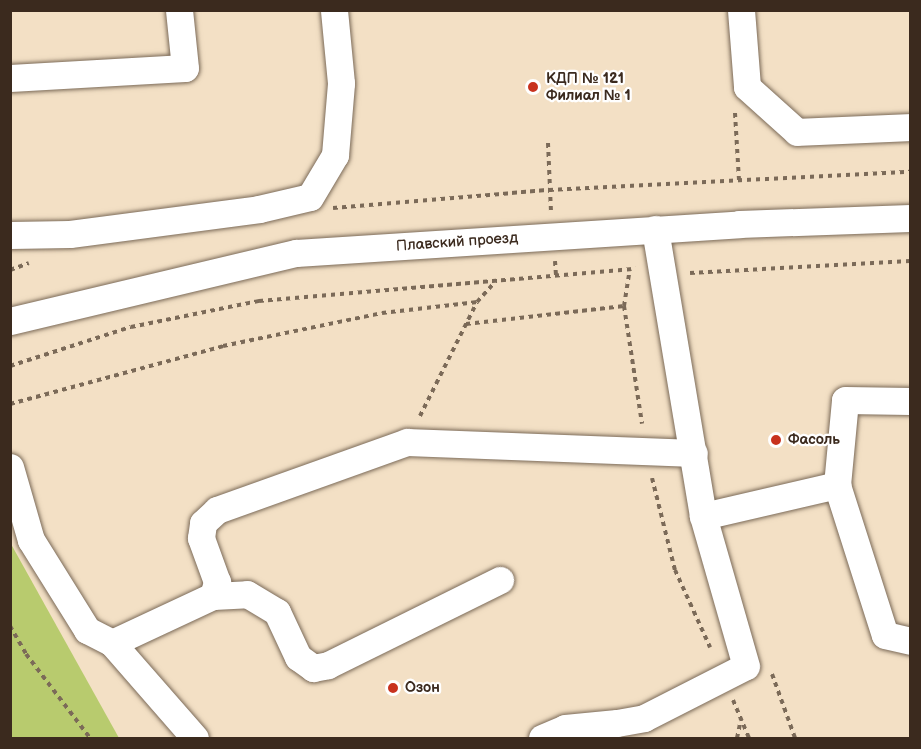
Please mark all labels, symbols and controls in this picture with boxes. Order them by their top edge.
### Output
place label: КДП № 121 Филиал № 1 [546,69,631,104]
marker: КДП № 121 Филиал № 1 [524,78,542,96]
street label: Плавский проезд [395,229,519,255]
place label: Фасоль [788,431,840,449]
marker: Фасоль [769,433,783,447]
place label: Озон [405,679,440,697]
marker: Озон [386,681,400,695]

